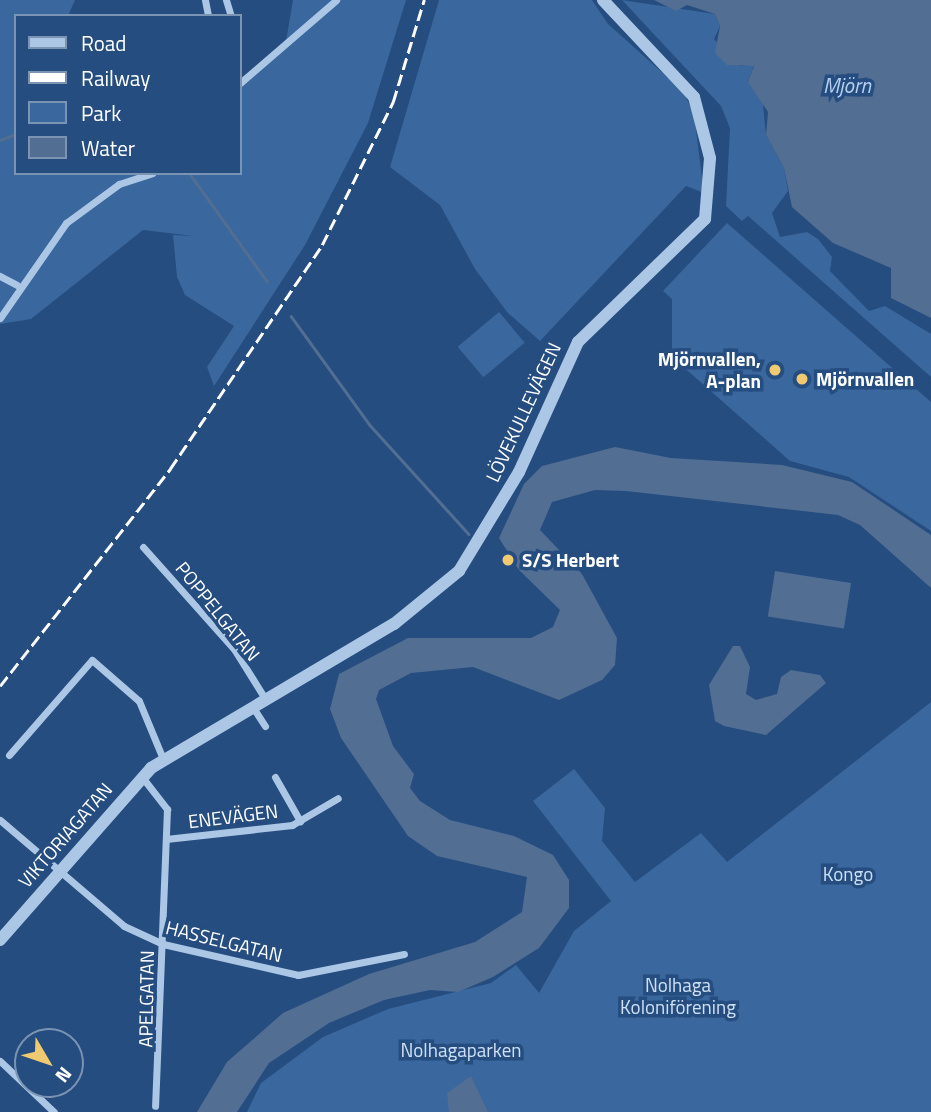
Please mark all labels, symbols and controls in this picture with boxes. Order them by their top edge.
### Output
legend [14,14,242,175]
text: Road [81,27,126,59]
text: Railway [81,62,150,94]
water label: Mjörn [823,72,871,98]
text: Park [81,97,121,129]
text: Water [81,132,135,164]
street label: LÖVEKULLEVÄGEN [481,339,565,485]
place label: Mjörnvallen, A-plan [658,348,761,392]
marker: Mjörnvallen, A-plan [767,362,783,378]
place label: Mjörnvallen [816,368,914,390]
marker: Mjörnvallen [794,371,810,387]
place label: S/S Herbert [522,549,619,571]
marker: S/S Herbert [500,552,516,568]
street label: POPPELGATAN [171,557,265,665]
street label: VIKTORIAGATAN [13,778,117,892]
street label: ENEVÄGEN [187,799,279,833]
park label: Kongo [823,863,873,885]
street label: HASSELGATAN [163,916,285,966]
street label: APELGATAN [134,950,158,1048]
park label: Nolhaga Koloniförening [620,974,736,1018]
north arrow [14,1028,84,1098]
park label: Nolhagaparken [401,1039,521,1061]
text: N [49,1061,80,1090]

